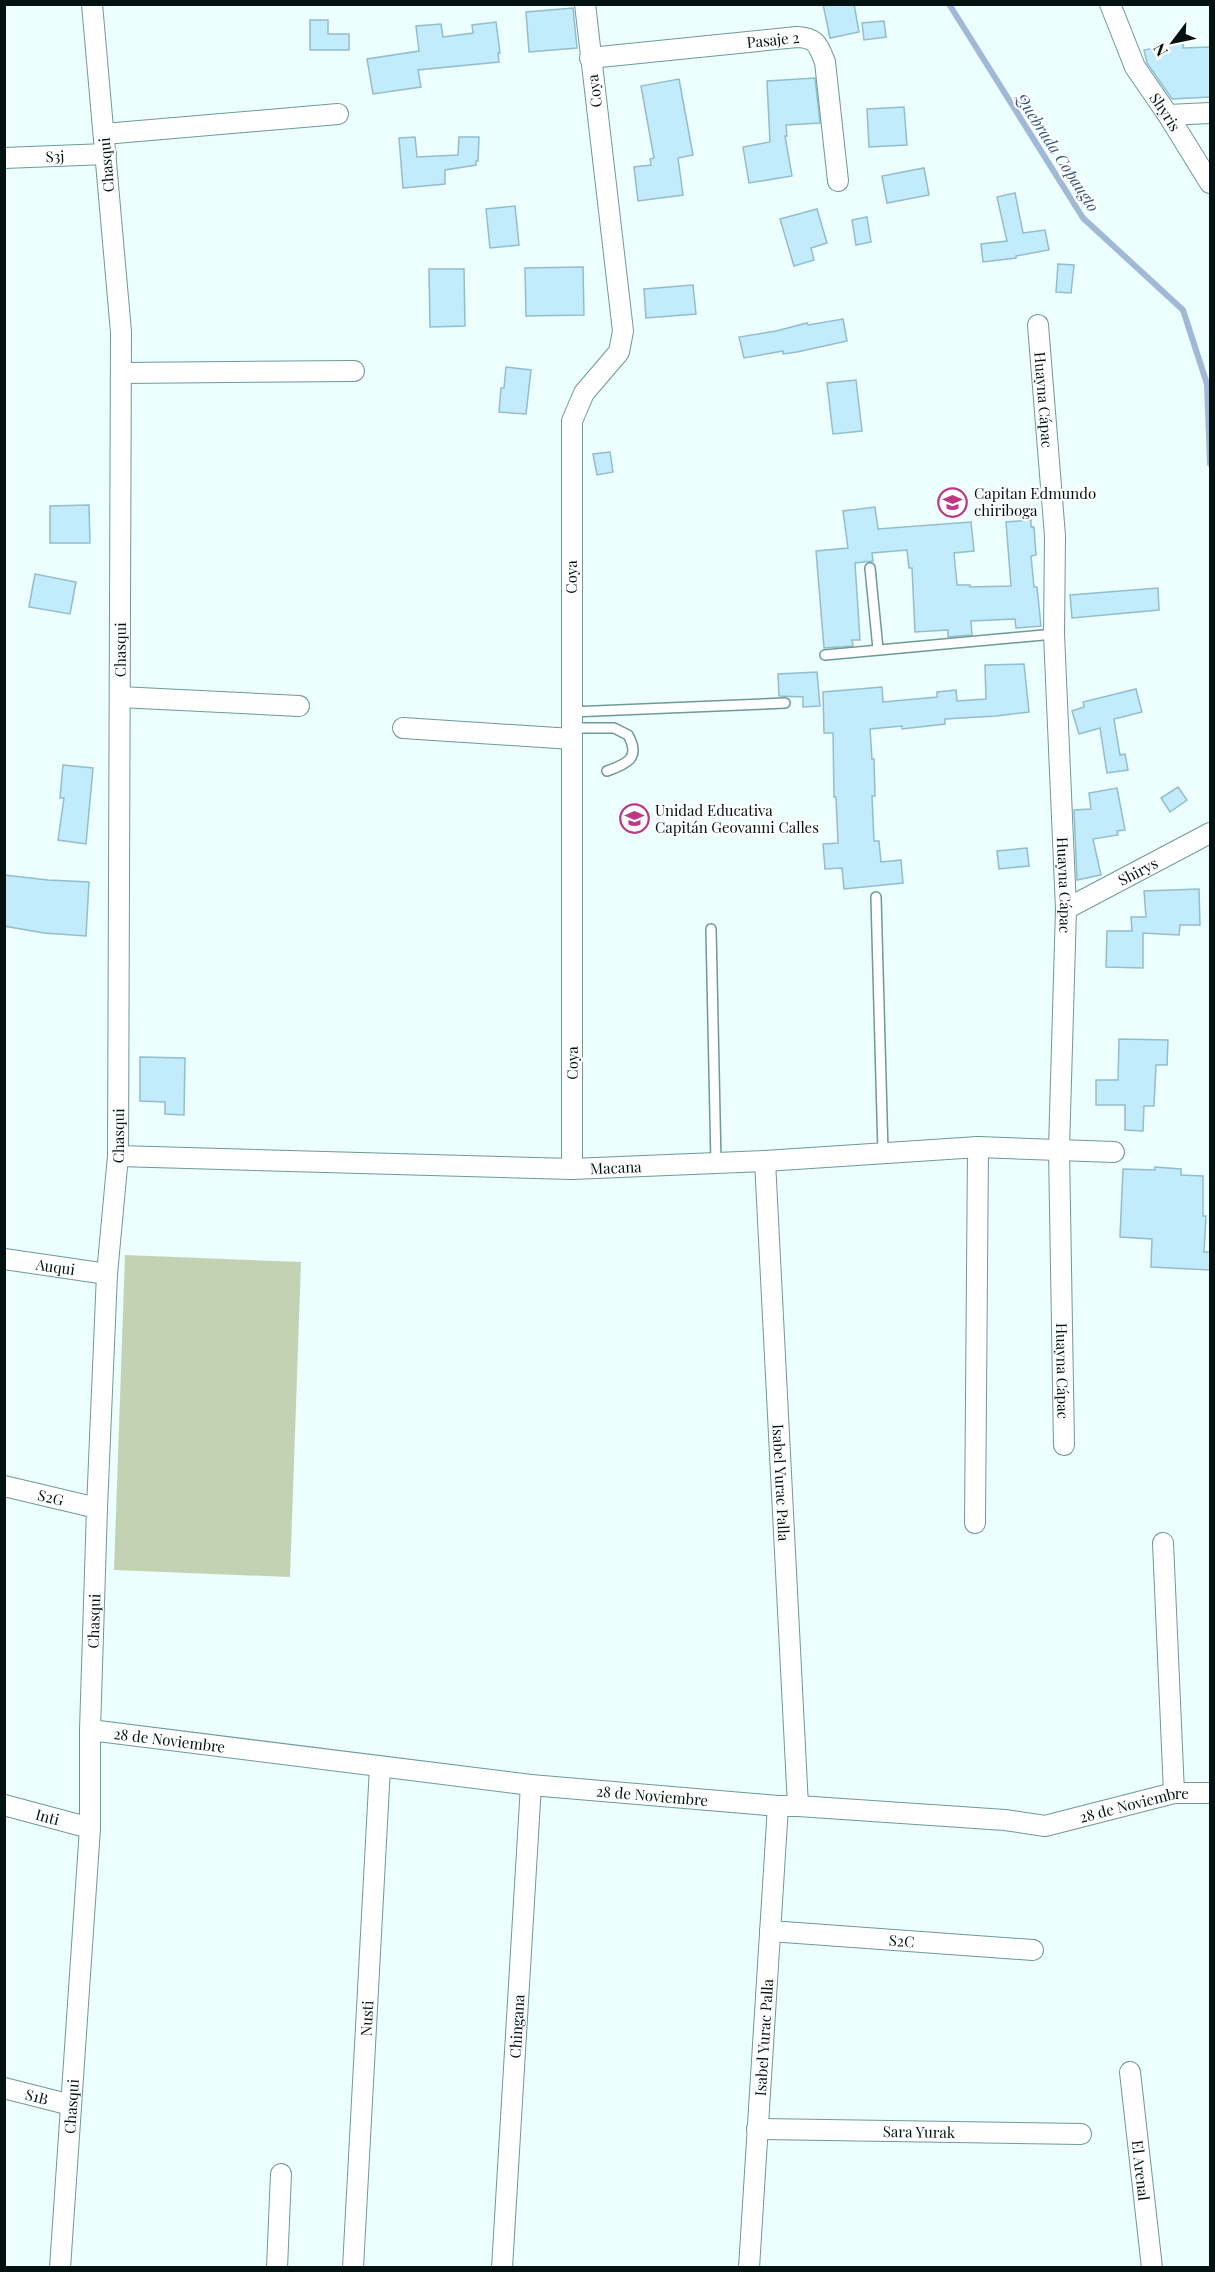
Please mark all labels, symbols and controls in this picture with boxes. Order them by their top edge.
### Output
north arrow [1143,12,1203,72]
street label: Pasaje 2 [746,27,800,52]
text: N [1148,39,1172,61]
street label: Coya [582,73,606,109]
water label: Quebrada Copaugto [1011,88,1104,216]
street label: Shyris [1146,89,1185,135]
street label: Chasqui [94,136,118,193]
street label: S3j [45,146,65,166]
street label: Huayna Cápac [1030,351,1058,449]
place label: Capitan Edmundo chiriboga [974,483,1096,520]
school or university icon: Capitan Edmundo chiriboga [937,486,969,518]
street label: Coya [561,560,581,594]
street label: Chasqui [110,622,130,677]
place label: Unidad Educativa Capitán Geovanni Calles [655,800,819,837]
school or university icon: Unidad Educativa Capitán Geovanni Calles [618,803,650,835]
street label: Huayna Cápac [1053,837,1076,933]
street label: Shirys [1114,852,1161,890]
street label: Coya [562,1046,582,1080]
street label: Chasqui [107,1108,128,1164]
street label: Macana [590,1156,643,1178]
street label: Auqui [34,1254,77,1279]
street label: Huayna Cápac [1052,1323,1074,1419]
street label: Isabel Yurac Palla [768,1423,794,1542]
street label: S2G [36,1484,66,1510]
street label: Chasqui [83,1593,104,1649]
street label: 28 de Noviembre [112,1723,226,1757]
street label: 28 de Noviembre [595,1781,709,1810]
street label: 28 de Noviembre [1077,1783,1189,1827]
street label: Inti [33,1804,62,1830]
street label: S2C [888,1930,915,1951]
street label: Isabel Yurac Palla [750,1978,777,2097]
street label: Chingana [505,1993,528,2059]
street label: Nusti [356,1999,377,2037]
street label: Chasqui [59,2078,83,2134]
street label: S1B [23,2084,51,2109]
street label: Sara Yurak [883,2121,956,2142]
street label: El Arenal [1128,2139,1154,2202]

